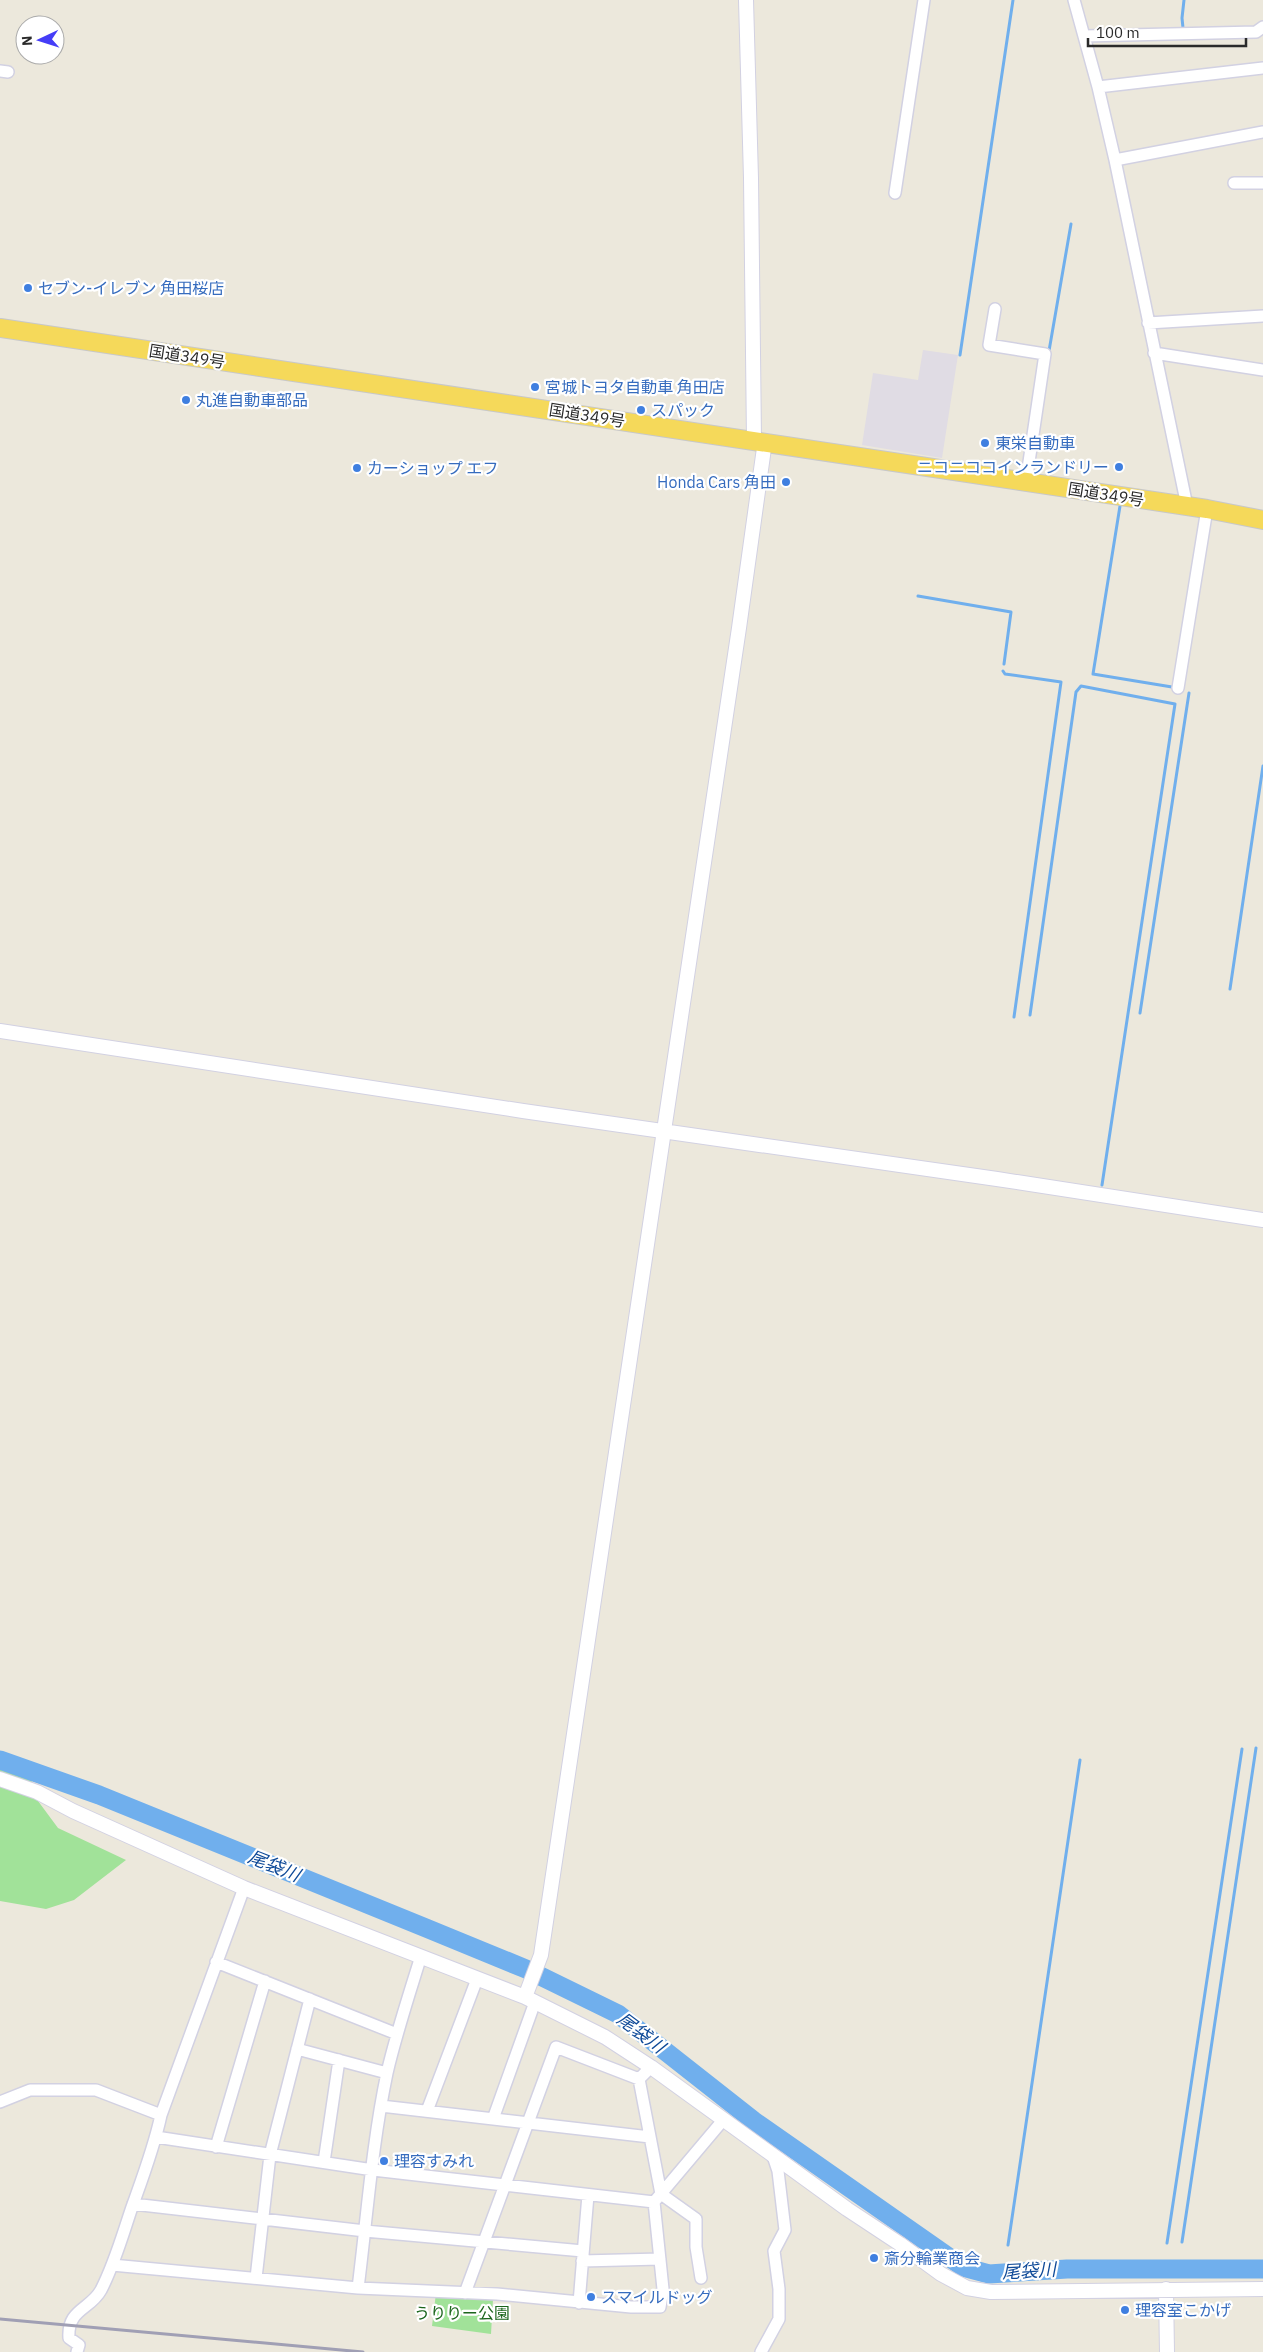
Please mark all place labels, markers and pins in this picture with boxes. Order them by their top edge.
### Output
place label: セブン-イレブン 角田桜店 [38,278,224,298]
marker: セブン-イレブン 角田桜店 [22,282,34,294]
place label: 宮城トヨタ自動車 角田店 [545,377,725,397]
marker: 宮城トヨタ自動車 角田店 [529,381,541,393]
place label: 丸進自動車部品 [196,390,308,410]
marker: 丸進自動車部品 [180,394,192,406]
place label: スパック [651,400,715,420]
marker: スパック [635,404,647,416]
place label: 東栄自動車 [995,433,1075,453]
marker: 東栄自動車 [979,437,991,449]
place label: ニコニココインランドリー [917,457,1109,477]
place label: カーショップ エフ [367,458,498,478]
marker: ニコニココインランドリー [1113,461,1125,473]
marker: カーショップ エフ [351,462,363,474]
place label: Honda Cars 角田 [657,472,776,492]
marker: Honda Cars 角田 [780,476,792,488]
place label: 理容すみれ [394,2151,474,2171]
marker: 理容すみれ [378,2155,390,2167]
place label: 斎分輪業商会 [884,2248,980,2268]
marker: 斎分輪業商会 [868,2252,880,2264]
place label: スマイルドッグ [601,2287,713,2307]
marker: スマイルドッグ [585,2291,597,2303]
place label: 理容室こかげ [1135,2300,1231,2320]
marker: 理容室こかげ [1119,2304,1131,2316]

